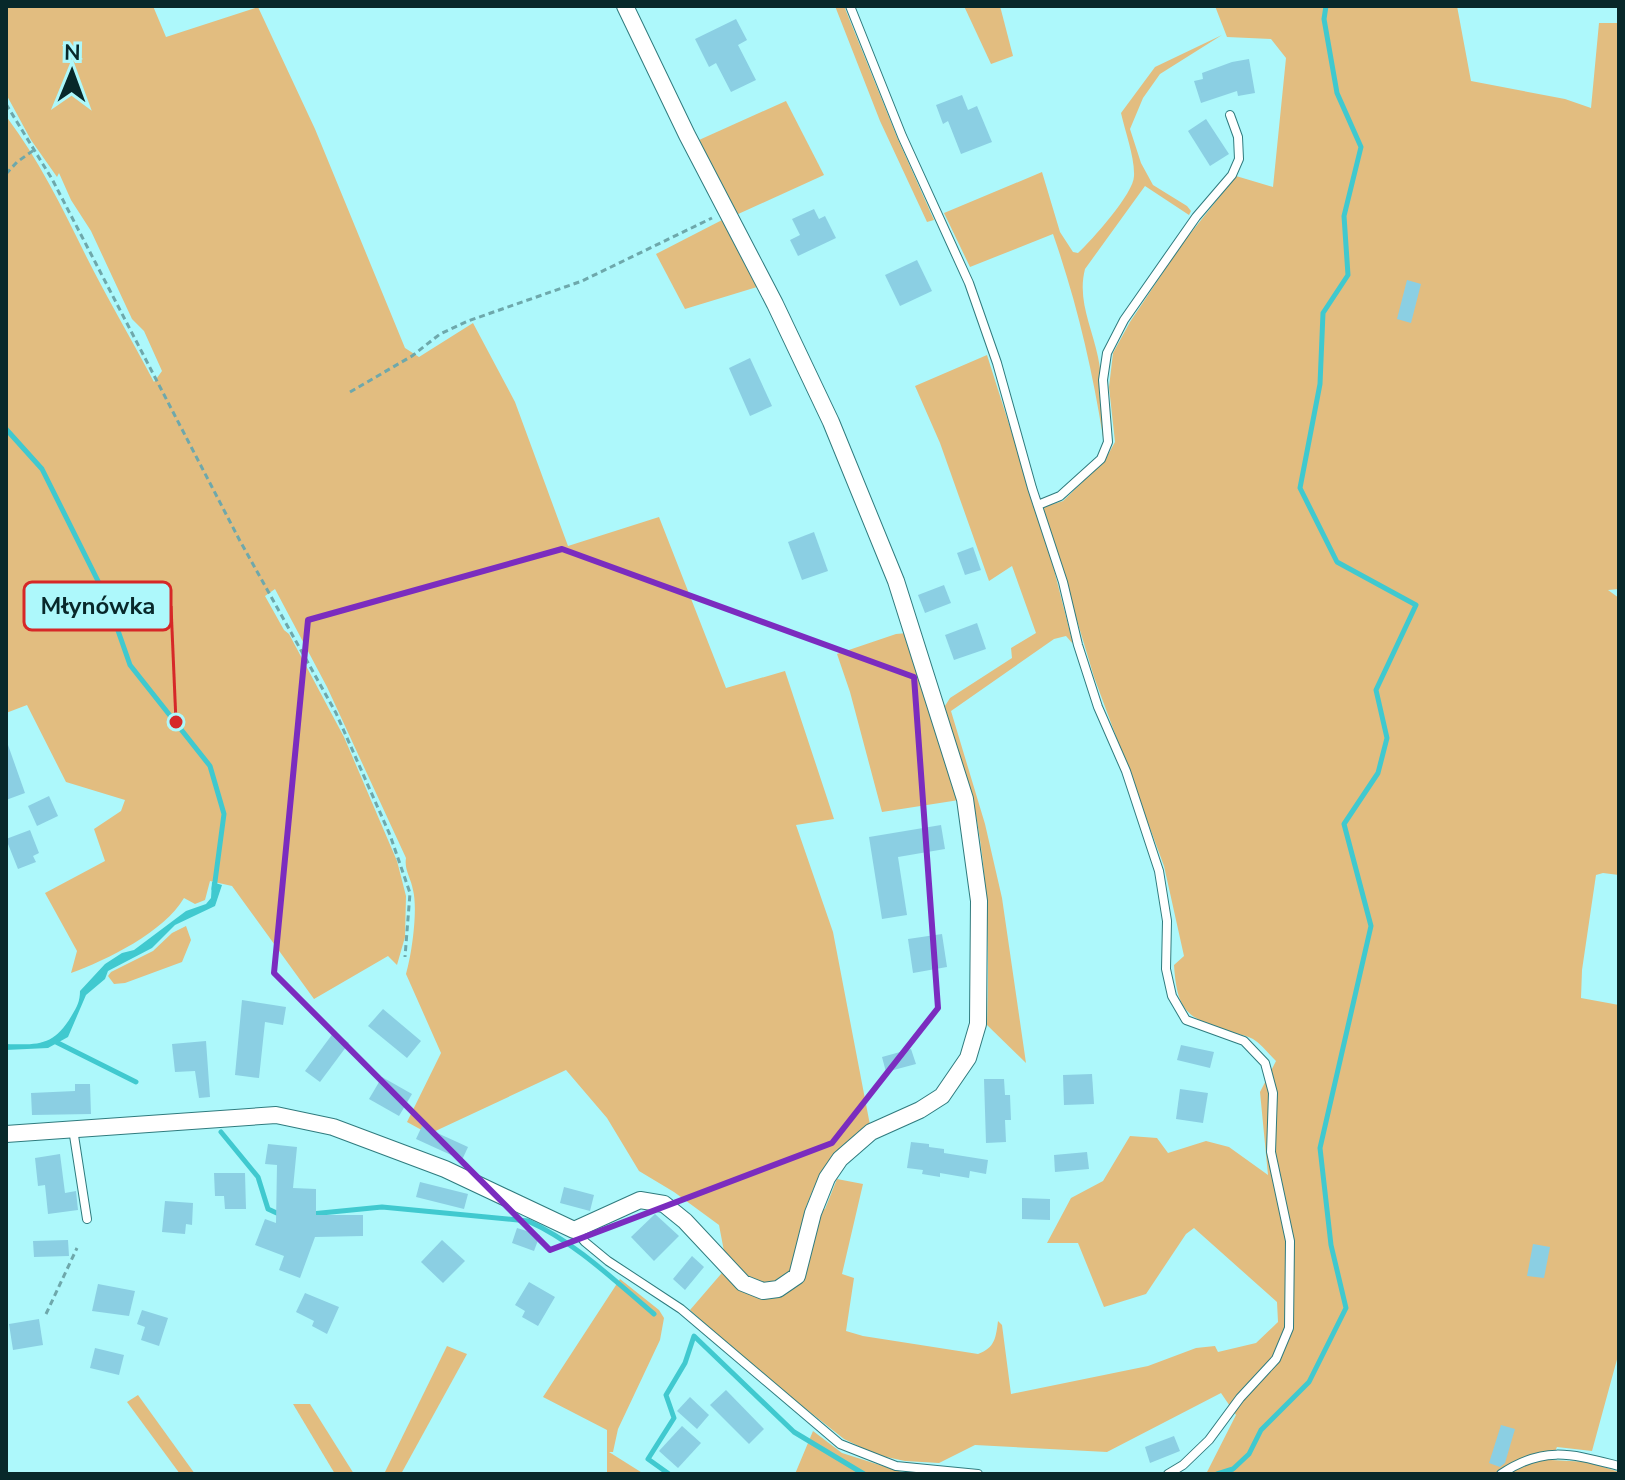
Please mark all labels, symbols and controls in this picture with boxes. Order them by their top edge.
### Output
north arrow [32,32,112,112]
text: N [64,38,81,68]
callout: Młynówka [24,582,171,630]
text: Młynówka [41,590,155,622]

